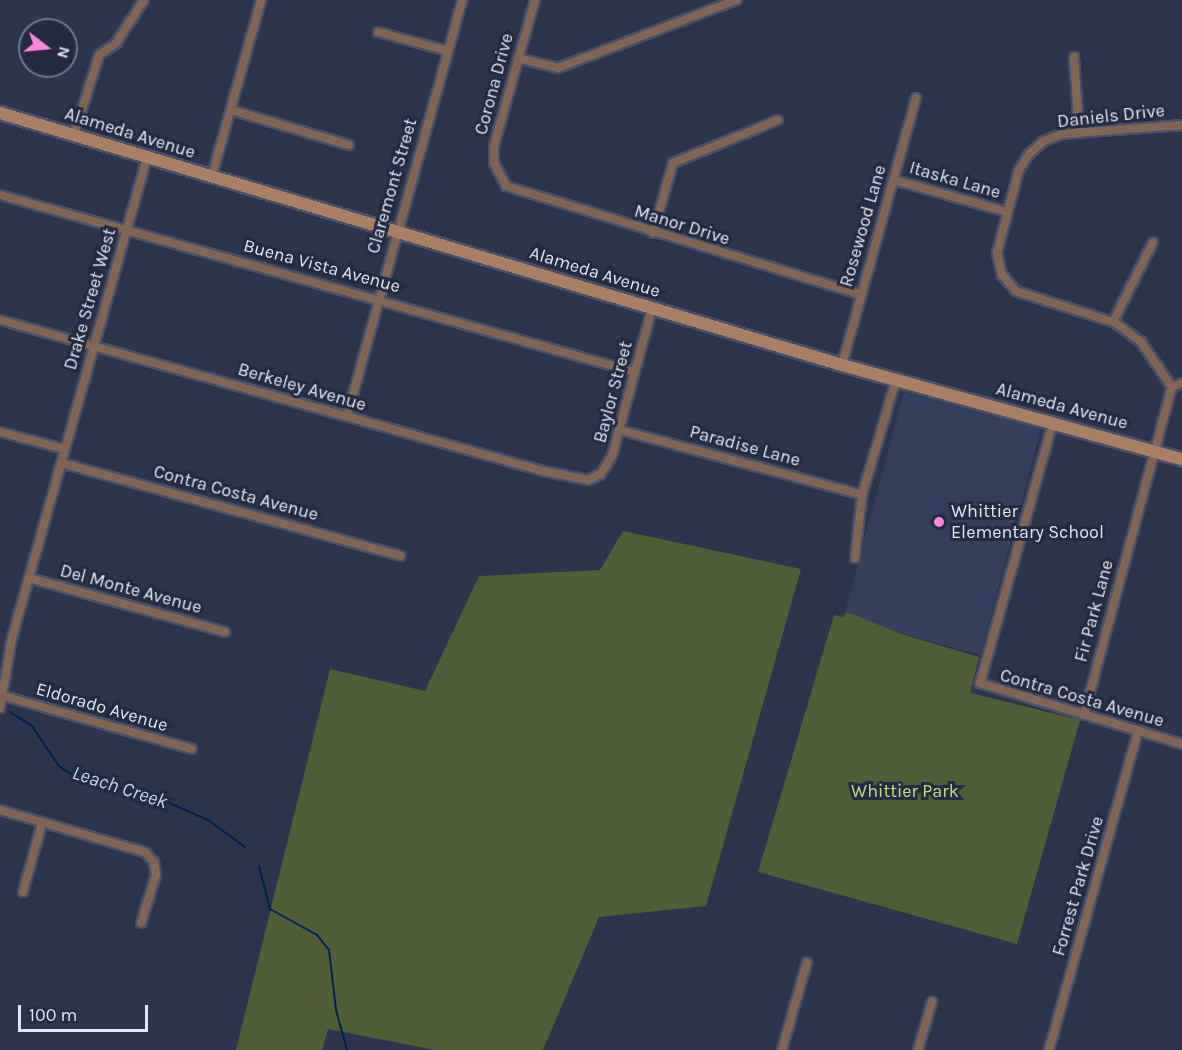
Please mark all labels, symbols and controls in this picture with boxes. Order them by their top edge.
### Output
north arrow [18,18,78,78]
street label: Corona Drive [470,31,518,137]
text: N [53,44,75,61]
street label: Daniels Drive [1056,100,1166,132]
street label: Alameda Avenue [62,103,198,163]
street label: Claremont Street [362,116,422,256]
street label: Itaska Lane [907,157,1003,203]
street label: Rosewood Lane [835,163,891,289]
street label: Manor Drive [632,200,732,250]
street label: Drake Street West [59,226,121,372]
street label: Buena Vista Avenue [241,235,403,297]
street label: Alameda Avenue [527,242,663,302]
street label: Baylor Street [589,339,637,445]
street label: Berkeley Avenue [235,358,369,416]
street label: Alameda Avenue [994,378,1130,434]
street label: Paradise Lane [687,421,803,471]
street label: Contra Costa Avenue [151,461,321,525]
place label: Whittier Elementary School [951,501,1104,544]
marker: Whittier Elementary School [932,515,946,529]
street label: Fir Park Lane [1070,558,1118,664]
street label: Del Monte Avenue [58,560,204,618]
street label: Contra Costa Avenue [997,664,1167,732]
street label: Eldorado Avenue [34,678,170,736]
water label: Leach Creek [69,760,171,814]
park label: Whittier Park [851,780,959,802]
street label: Forrest Park Drive [1048,814,1108,958]
scale bar [21,993,152,1031]
text: 100 m [29,1004,77,1026]

